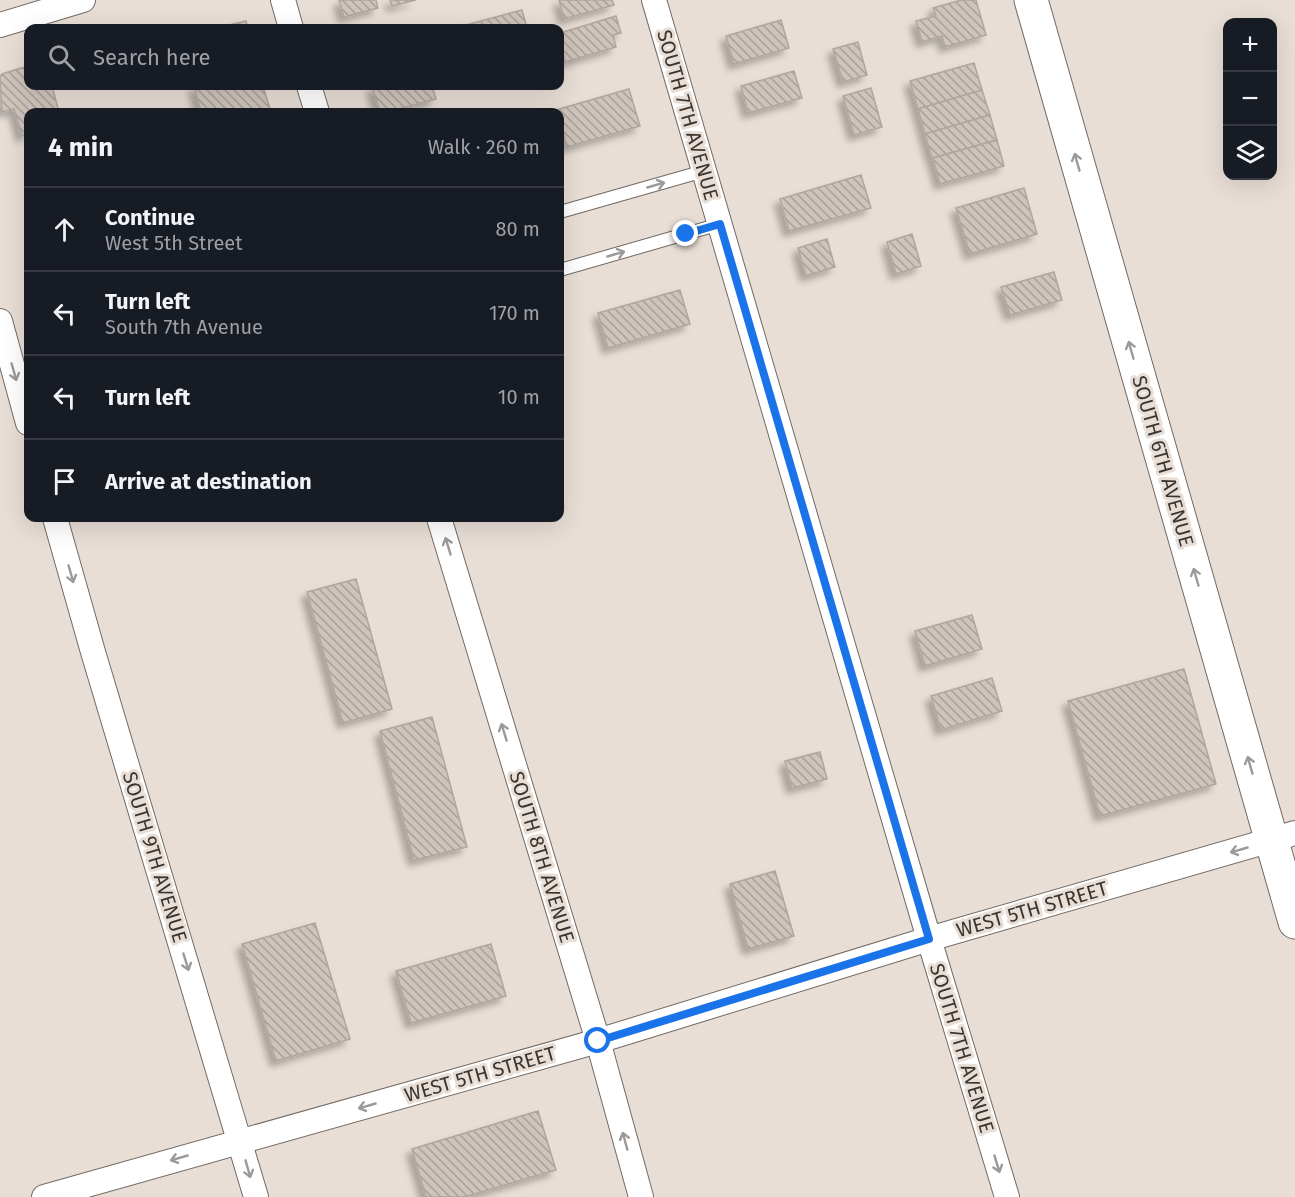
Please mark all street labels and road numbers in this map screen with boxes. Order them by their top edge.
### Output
street label: SOUTH 7TH AVENUE [652,27,724,203]
street label: SOUTH 6TH AVENUE [1127,373,1199,549]
street label: SOUTH 9TH AVENUE [118,769,192,945]
street label: SOUTH 8TH AVENUE [505,769,579,945]
street label: WEST 5TH STREET [954,876,1111,942]
street label: SOUTH 7TH AVENUE [925,960,999,1136]
street label: WEST 5TH STREET [402,1041,559,1107]

